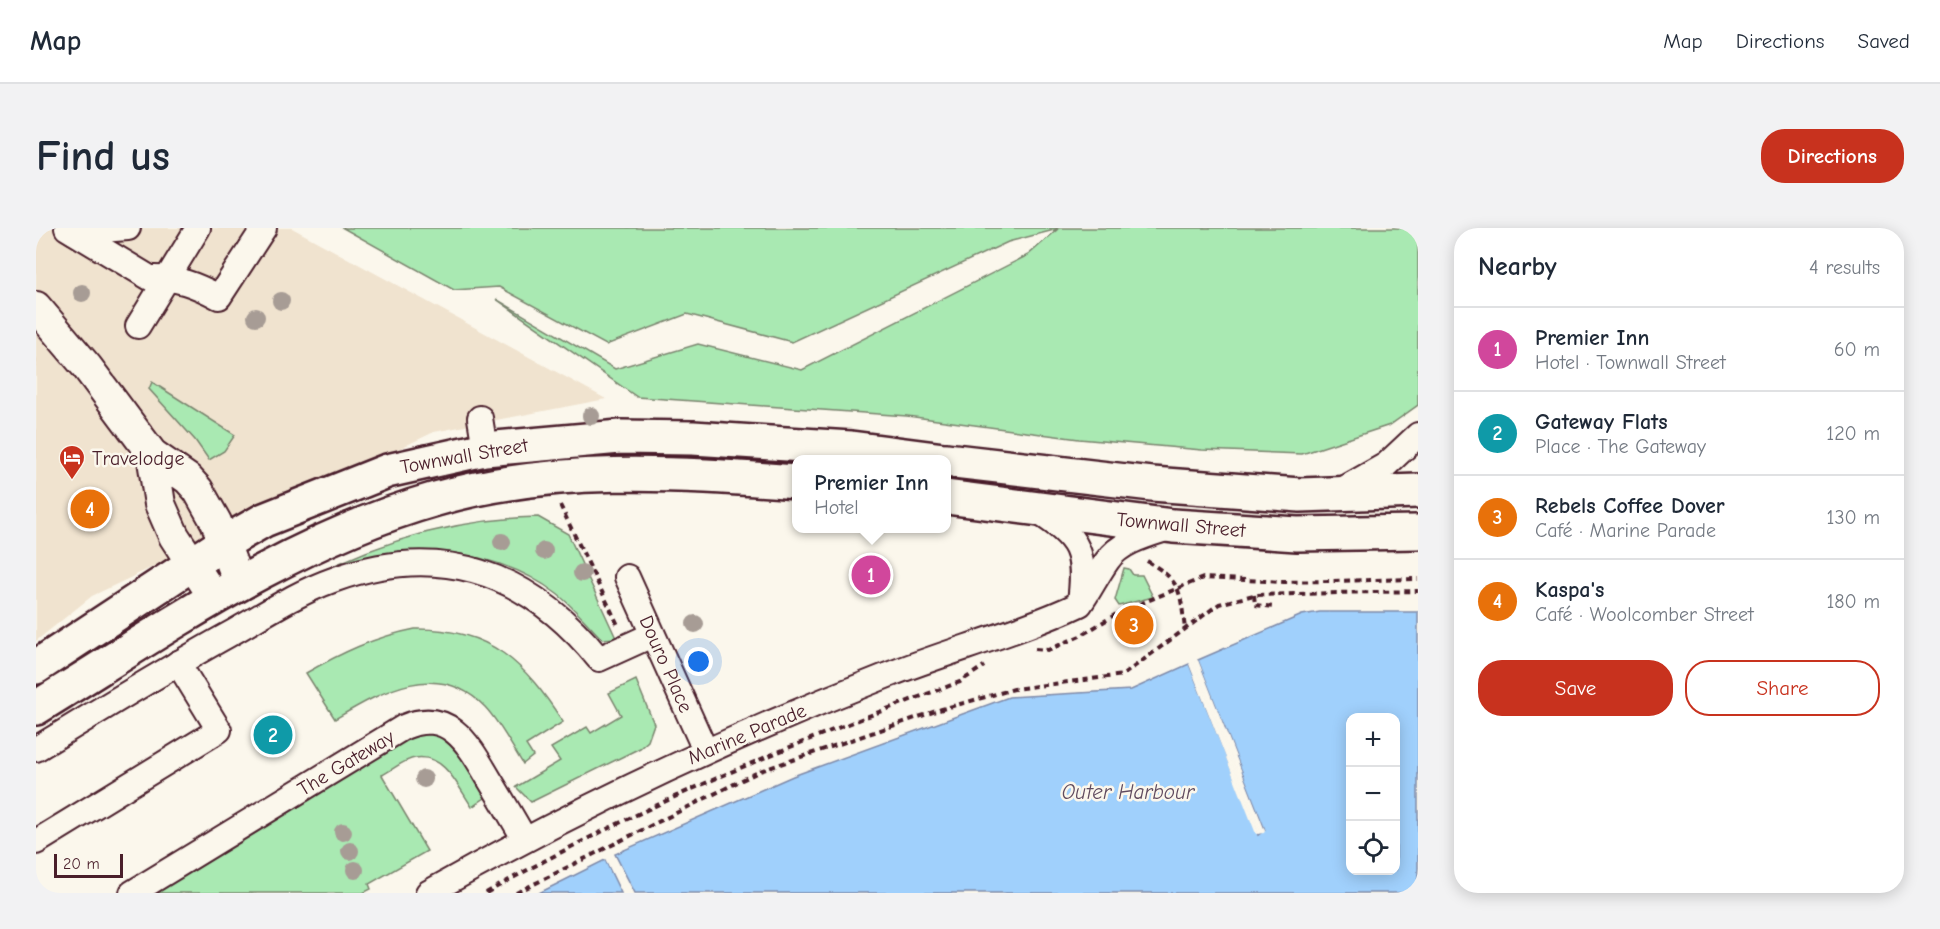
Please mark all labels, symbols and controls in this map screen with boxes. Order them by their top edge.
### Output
text: Map [30,25,81,57]
text: Map [1663,29,1703,53]
text: Directions [1736,29,1825,53]
text: Saved [1858,29,1910,53]
button: Directions [1761,129,1904,183]
text: Find us [36,132,170,181]
text: Nearby [1478,252,1557,282]
text: 4 results [1809,256,1880,279]
text: Premier Inn [1535,325,1649,351]
text: 1 [1494,338,1501,361]
text: 60 m [1834,338,1880,361]
text: Hotel · Townwall Street [1535,351,1726,374]
text: Gateway Flats [1535,409,1668,435]
text: 2 [1493,422,1502,445]
text: 120 m [1826,422,1880,445]
street label: Townwall Street [398,433,531,479]
text: Place · The Gateway [1535,435,1706,458]
hotel icon: Travelodge [57,443,87,481]
place label: Travelodge [92,447,184,470]
popup [792,455,951,533]
text: Premier Inn [814,470,929,496]
pin: 4 [70,486,110,532]
text: Rebels Coffee Dover [1535,493,1725,519]
text: Hotel [814,496,859,519]
text: 3 [1493,506,1502,529]
text: 130 m [1827,506,1880,529]
street label: Townwall Street [1116,508,1248,542]
text: Café · Marine Parade [1535,519,1716,542]
pin: 1 [852,552,890,598]
text: Kaspa's [1535,577,1604,603]
text: 4 [1493,590,1502,613]
text: 180 m [1826,590,1880,613]
pin: 3 [1114,602,1154,648]
text: Café · Woolcomber Street [1535,603,1754,626]
street label: Douro Place [634,612,698,716]
your location [684,647,713,676]
button: Save [1478,660,1673,716]
button: Share [1685,660,1880,716]
street label: Marine Parade [684,699,810,769]
pin: 2 [254,712,292,758]
map controls [1346,713,1400,875]
button: + [1346,713,1400,767]
street label: The Gateway [294,725,398,801]
button: − [1346,767,1400,821]
water label: Outer Harbour [1062,780,1196,804]
button: locate [1346,821,1400,875]
scale bar [54,851,123,878]
text: 20 m [63,855,100,873]

